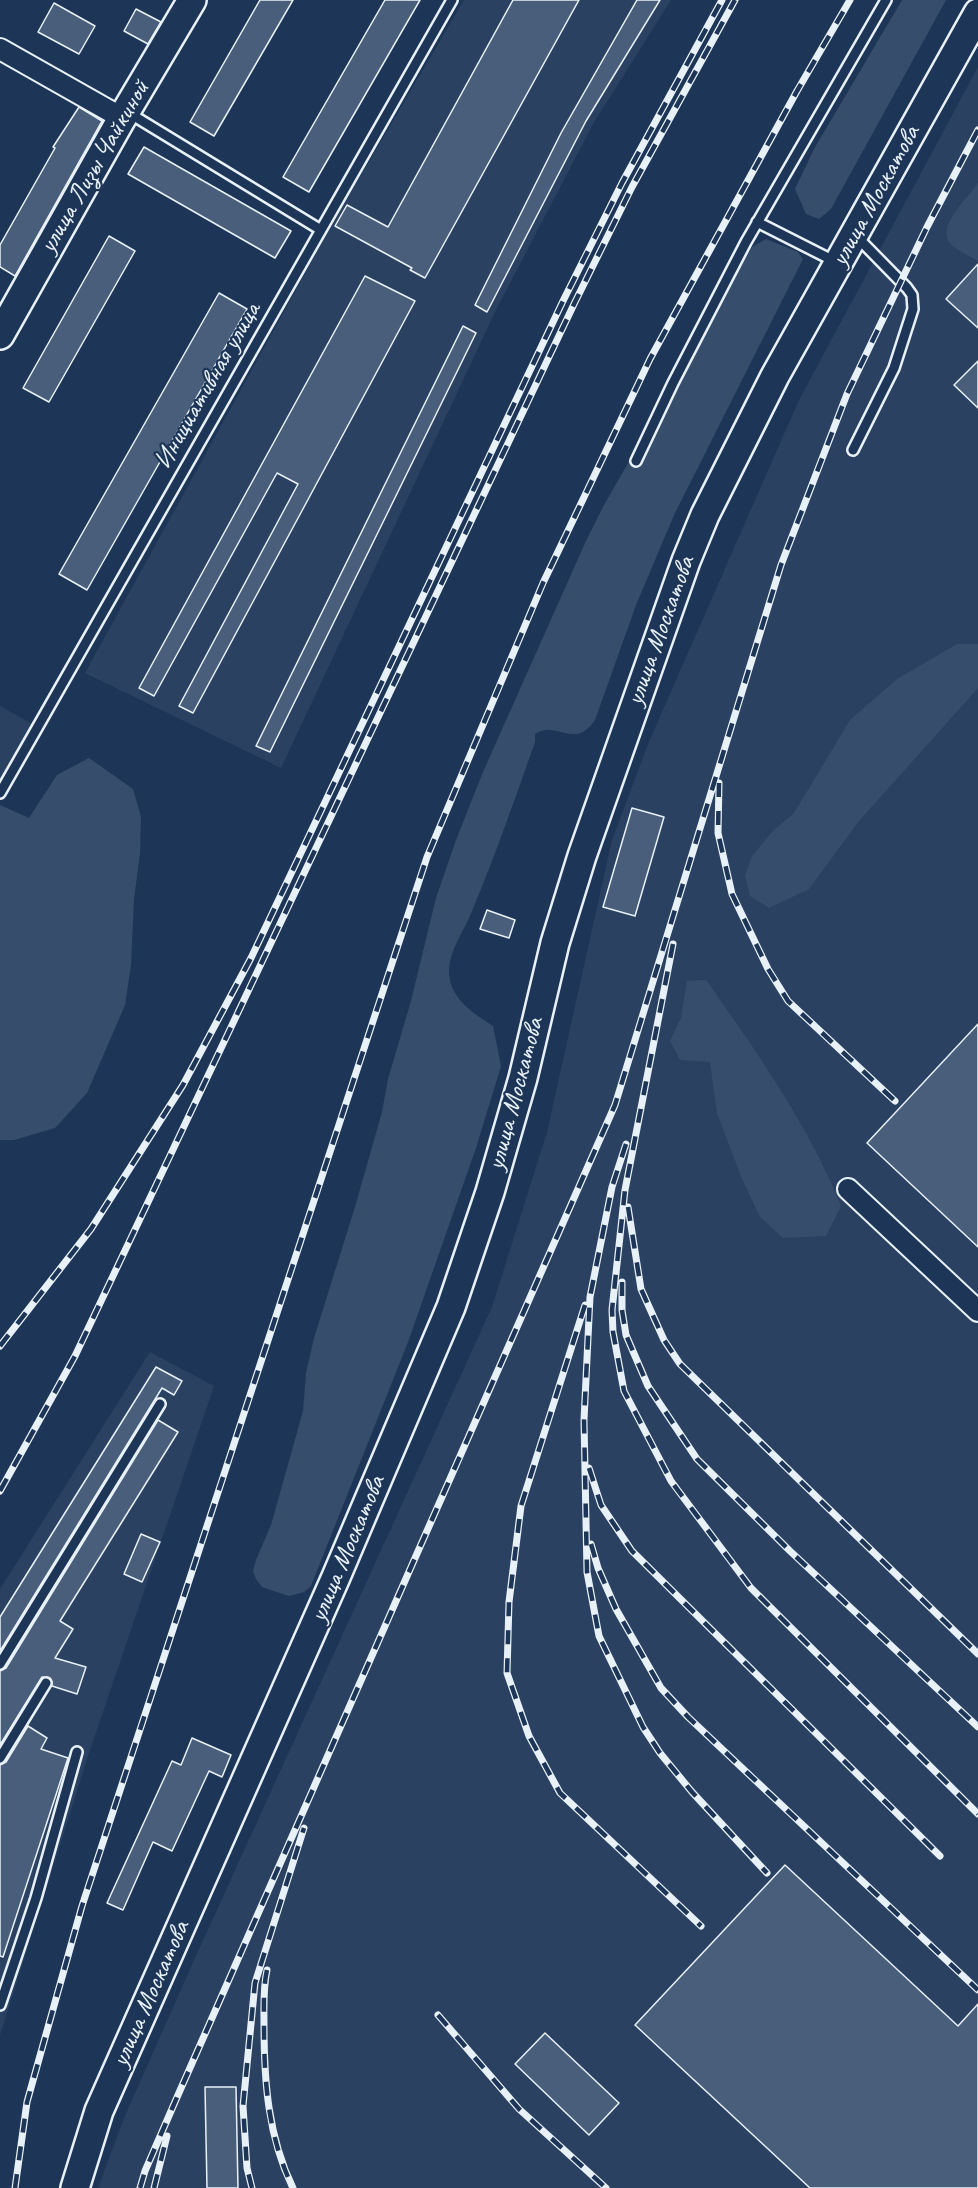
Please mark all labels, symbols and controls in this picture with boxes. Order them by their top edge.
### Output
street label: улица Лизы Чайкиной [33,75,157,259]
street label: улица Москатова [824,120,928,272]
street label: Инициативная улица [148,297,268,475]
street label: улица Москатова [620,552,702,710]
street label: улица Москатова [481,1015,551,1173]
street label: улица Москатова [303,1471,393,1627]
street label: улица Москатова [105,1916,197,2072]

